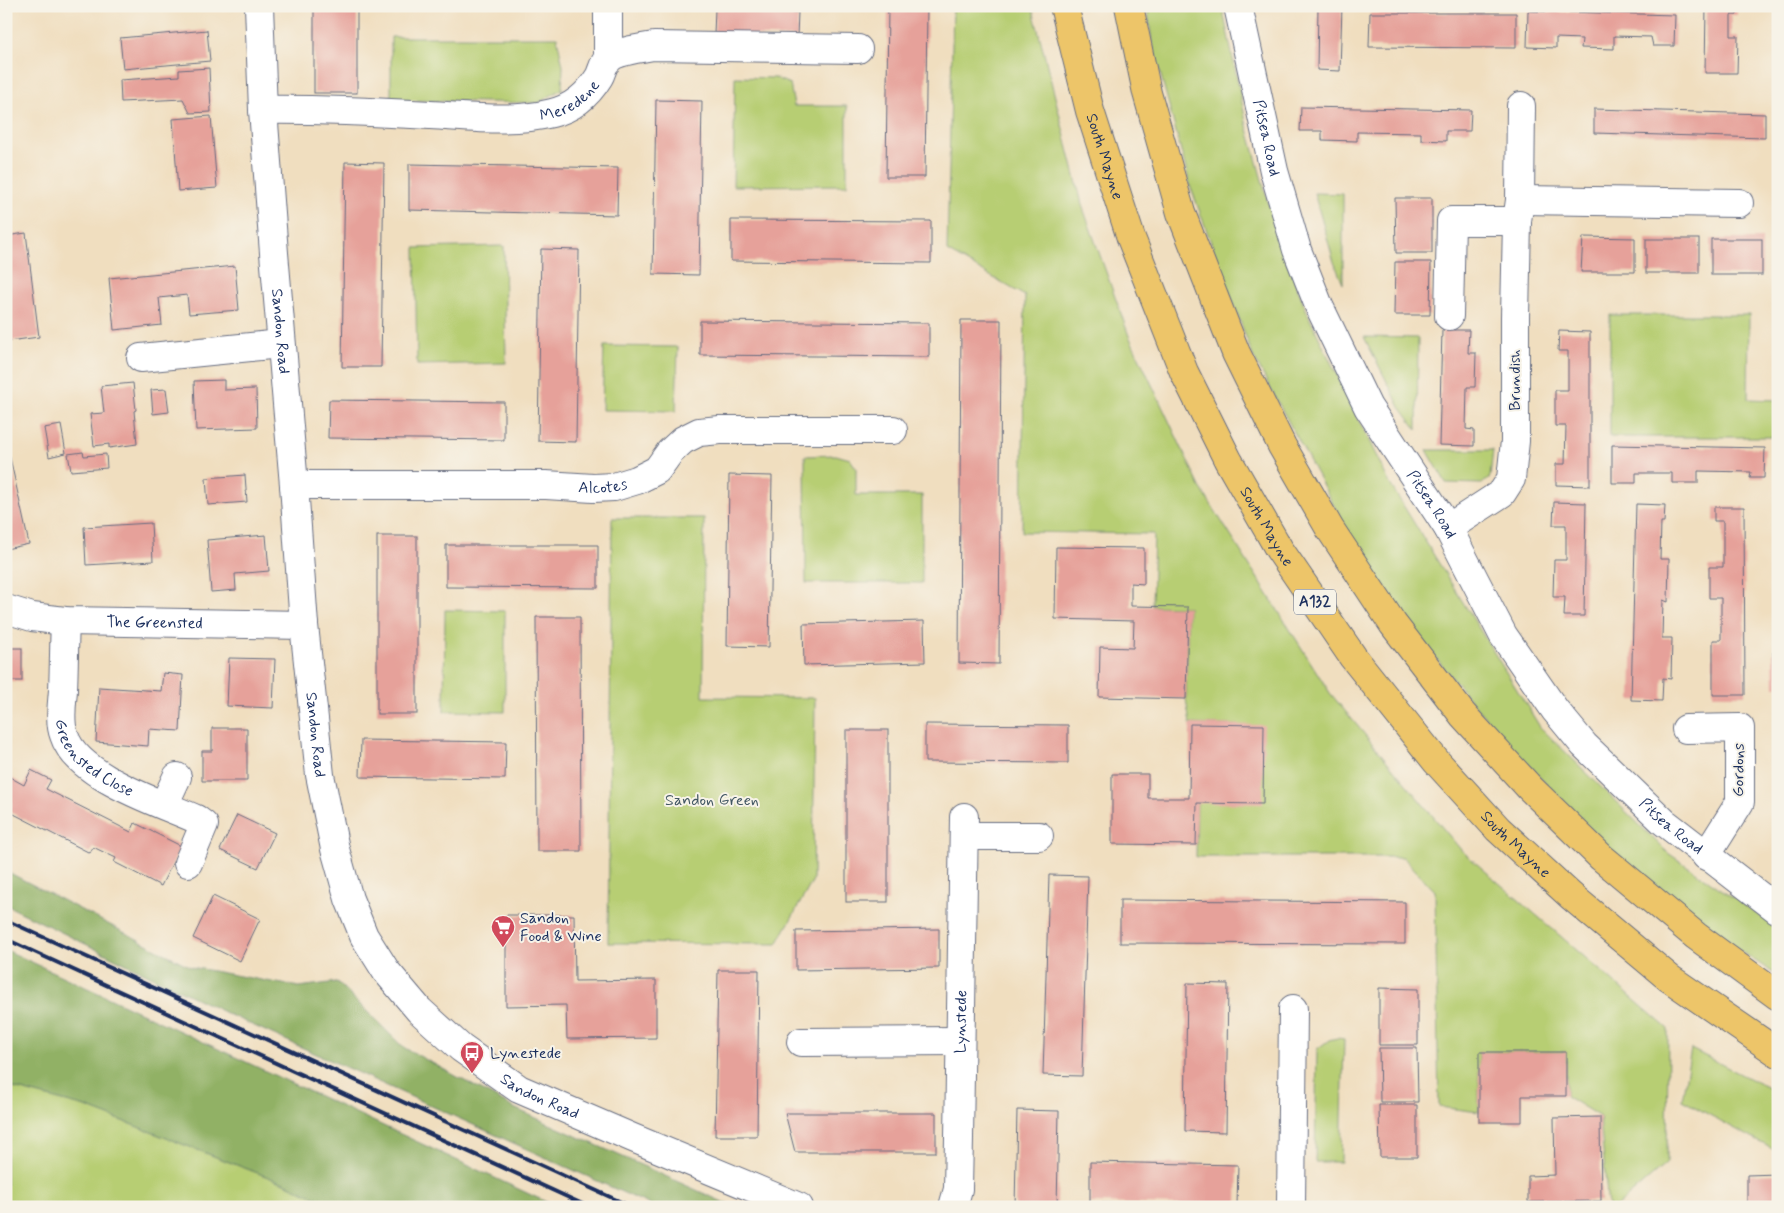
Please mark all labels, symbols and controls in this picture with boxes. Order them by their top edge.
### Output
street label: Meredene [538,75,604,126]
street label: Pitsea Road [1248,98,1285,179]
street label: South Mayne [1081,111,1128,202]
street label: Sandon Road [267,288,295,375]
street label: Brundish [1505,349,1526,411]
street label: Pitsea Road [1402,466,1462,542]
street label: Alcotes [578,473,630,498]
street label: South Mayne [1235,483,1298,571]
road number: A132 [1294,590,1336,614]
street label: The Greensted [106,611,203,634]
street label: Sandon Road [301,691,331,778]
street label: Greensted Close [51,718,137,802]
street label: Gordons [1728,743,1750,797]
park label: Sandon Green [665,790,759,811]
street label: Pitsea Road [1635,793,1708,859]
street label: South Mayne [1476,806,1555,883]
place label: Sandon Food & Wine [520,908,602,947]
supermarket icon: Sandon Food & Wine [490,914,516,948]
street label: Lynstede [950,990,972,1054]
bus stop icon: Lynestede [459,1040,485,1074]
place label: Lynestede [490,1043,561,1064]
street label: Sandon Road [496,1068,583,1124]

